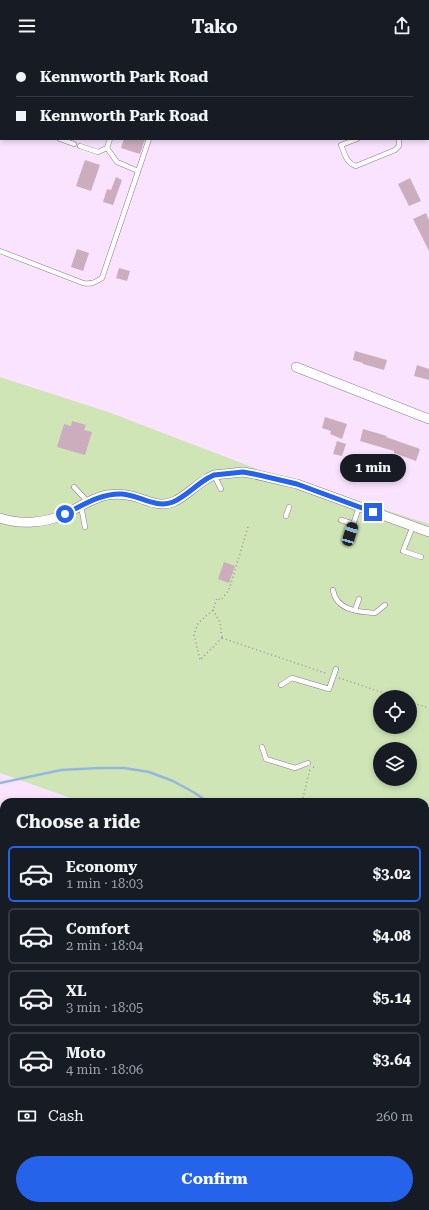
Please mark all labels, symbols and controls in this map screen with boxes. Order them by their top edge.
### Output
icon: menu [16,15,38,37]
icon: share [391,15,413,37]
text: Tako [191,16,238,37]
text: Kennworth Park Road [40,68,208,86]
text: Kennworth Park Road [40,107,208,125]
callout: 1 min [340,454,406,482]
text: 1 min [355,460,391,475]
route end [364,503,382,521]
route start [56,505,74,523]
car [341,521,359,547]
map controls [373,690,417,786]
button: locate [373,690,417,734]
button: layers [373,742,417,786]
text: Choose a ride [16,811,140,832]
icon: car [18,856,54,892]
text: Economy [66,858,137,876]
text: $3.02 [373,865,411,883]
text: 1 min · 18:03 [66,876,143,891]
icon: car [18,918,54,954]
text: Comfort [66,920,130,938]
text: $4.08 [373,927,411,945]
text: 2 min · 18:04 [66,938,143,953]
icon: car [18,980,54,1016]
text: XL [66,982,87,1000]
text: $5.14 [373,989,411,1007]
text: 3 min · 18:05 [66,1000,143,1015]
icon: car [18,1042,54,1078]
text: Moto [66,1044,106,1062]
text: $3.64 [373,1051,411,1069]
text: 4 min · 18:06 [66,1062,143,1077]
icon: cash [16,1105,38,1127]
text: Cash [48,1107,84,1125]
text: 260 m [376,1109,413,1124]
button: Confirm [16,1156,413,1202]

